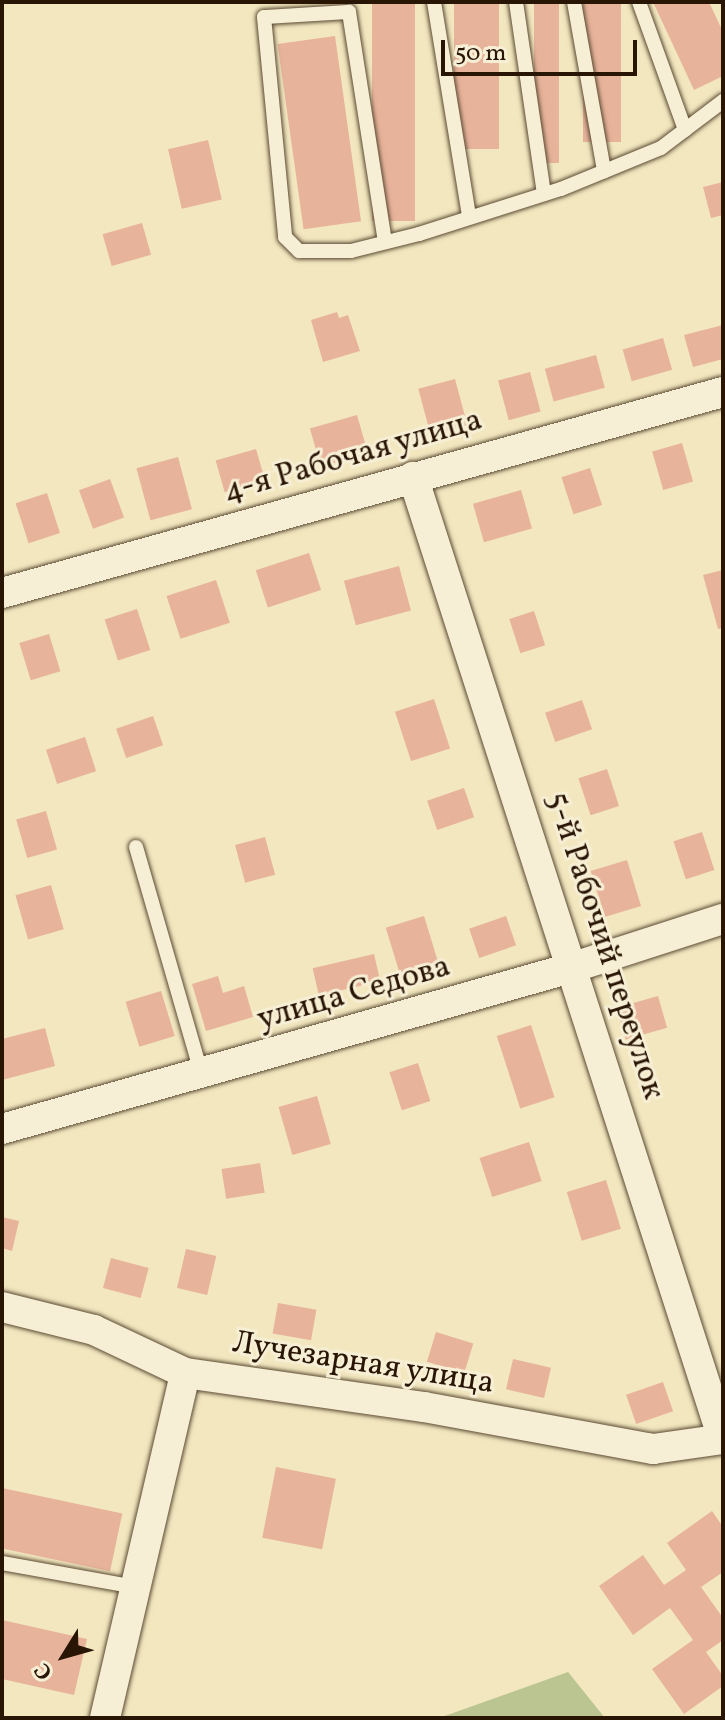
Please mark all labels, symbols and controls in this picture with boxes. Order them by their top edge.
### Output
scale bar [445,24,641,74]
text: 50 m [455,37,507,71]
street label: 4-я Рабочая улица [219,402,487,512]
street label: 5-й Рабочий переулок [536,788,672,1104]
street label: улица Седова [253,948,455,1040]
street label: Лучезарная улица [229,1324,497,1404]
north arrow [24,1616,104,1696]
text: С [28,1656,61,1686]

